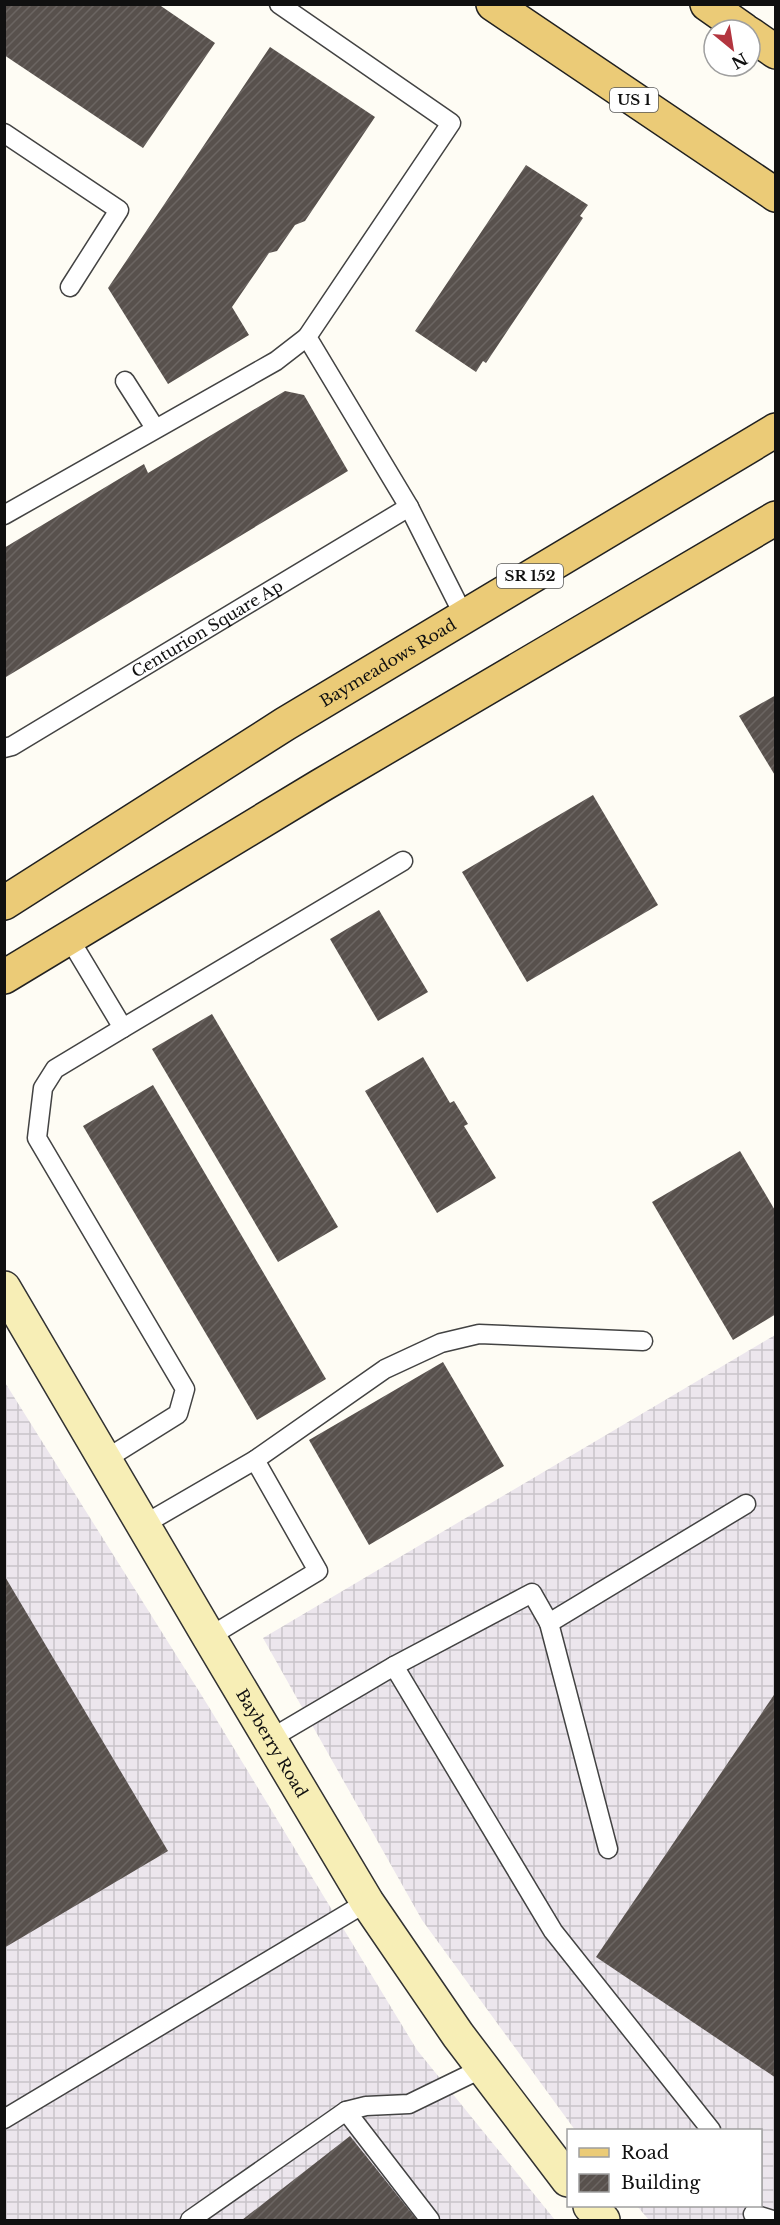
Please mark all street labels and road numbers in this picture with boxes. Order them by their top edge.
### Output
road number: US 1 [610,88,658,112]
road number: SR 152 [497,564,563,588]
street label: Centurion Square Ap [128,575,287,682]
street label: Baymeadows Road [316,614,460,711]
street label: Bayberry Road [232,1685,312,1801]

